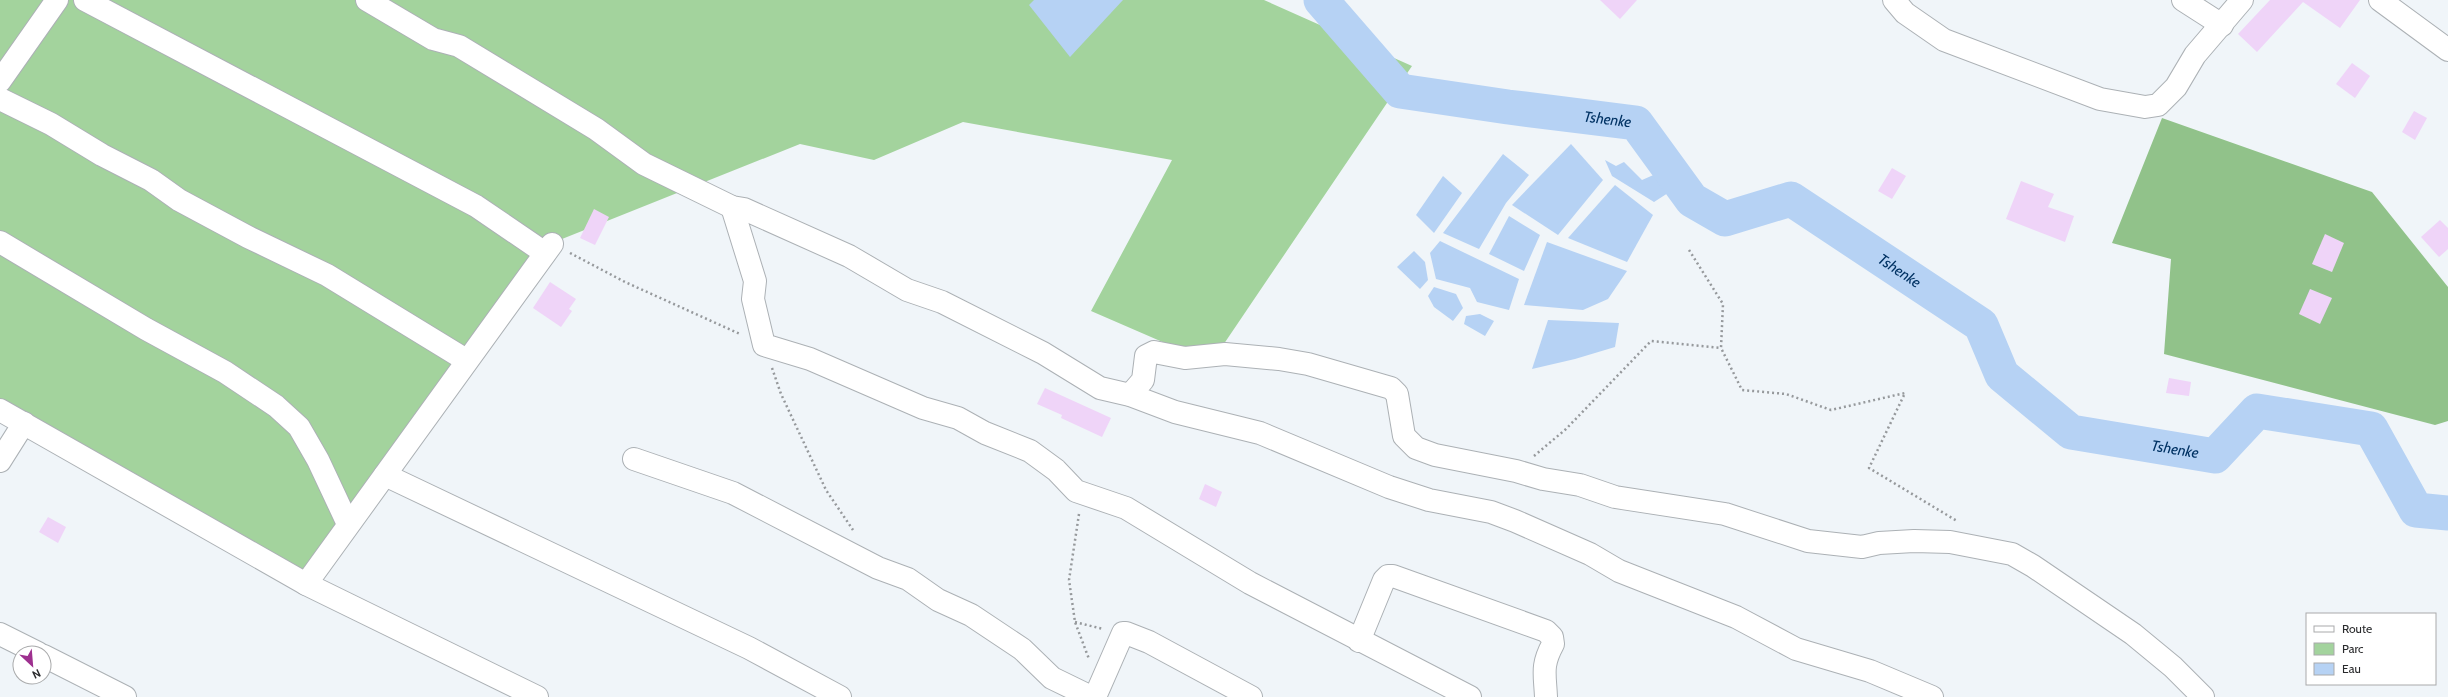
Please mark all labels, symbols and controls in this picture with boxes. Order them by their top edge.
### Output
water label: Tshenke [1583,108,1633,131]
water label: Tshenke [1874,250,1924,292]
water label: Tshenke [2150,437,2200,462]
legend [2306,613,2436,685]
text: Route [2342,621,2372,636]
text: Parc [2342,641,2364,656]
north arrow [12,645,52,685]
text: Eau [2342,661,2361,676]
text: N [30,666,43,682]

